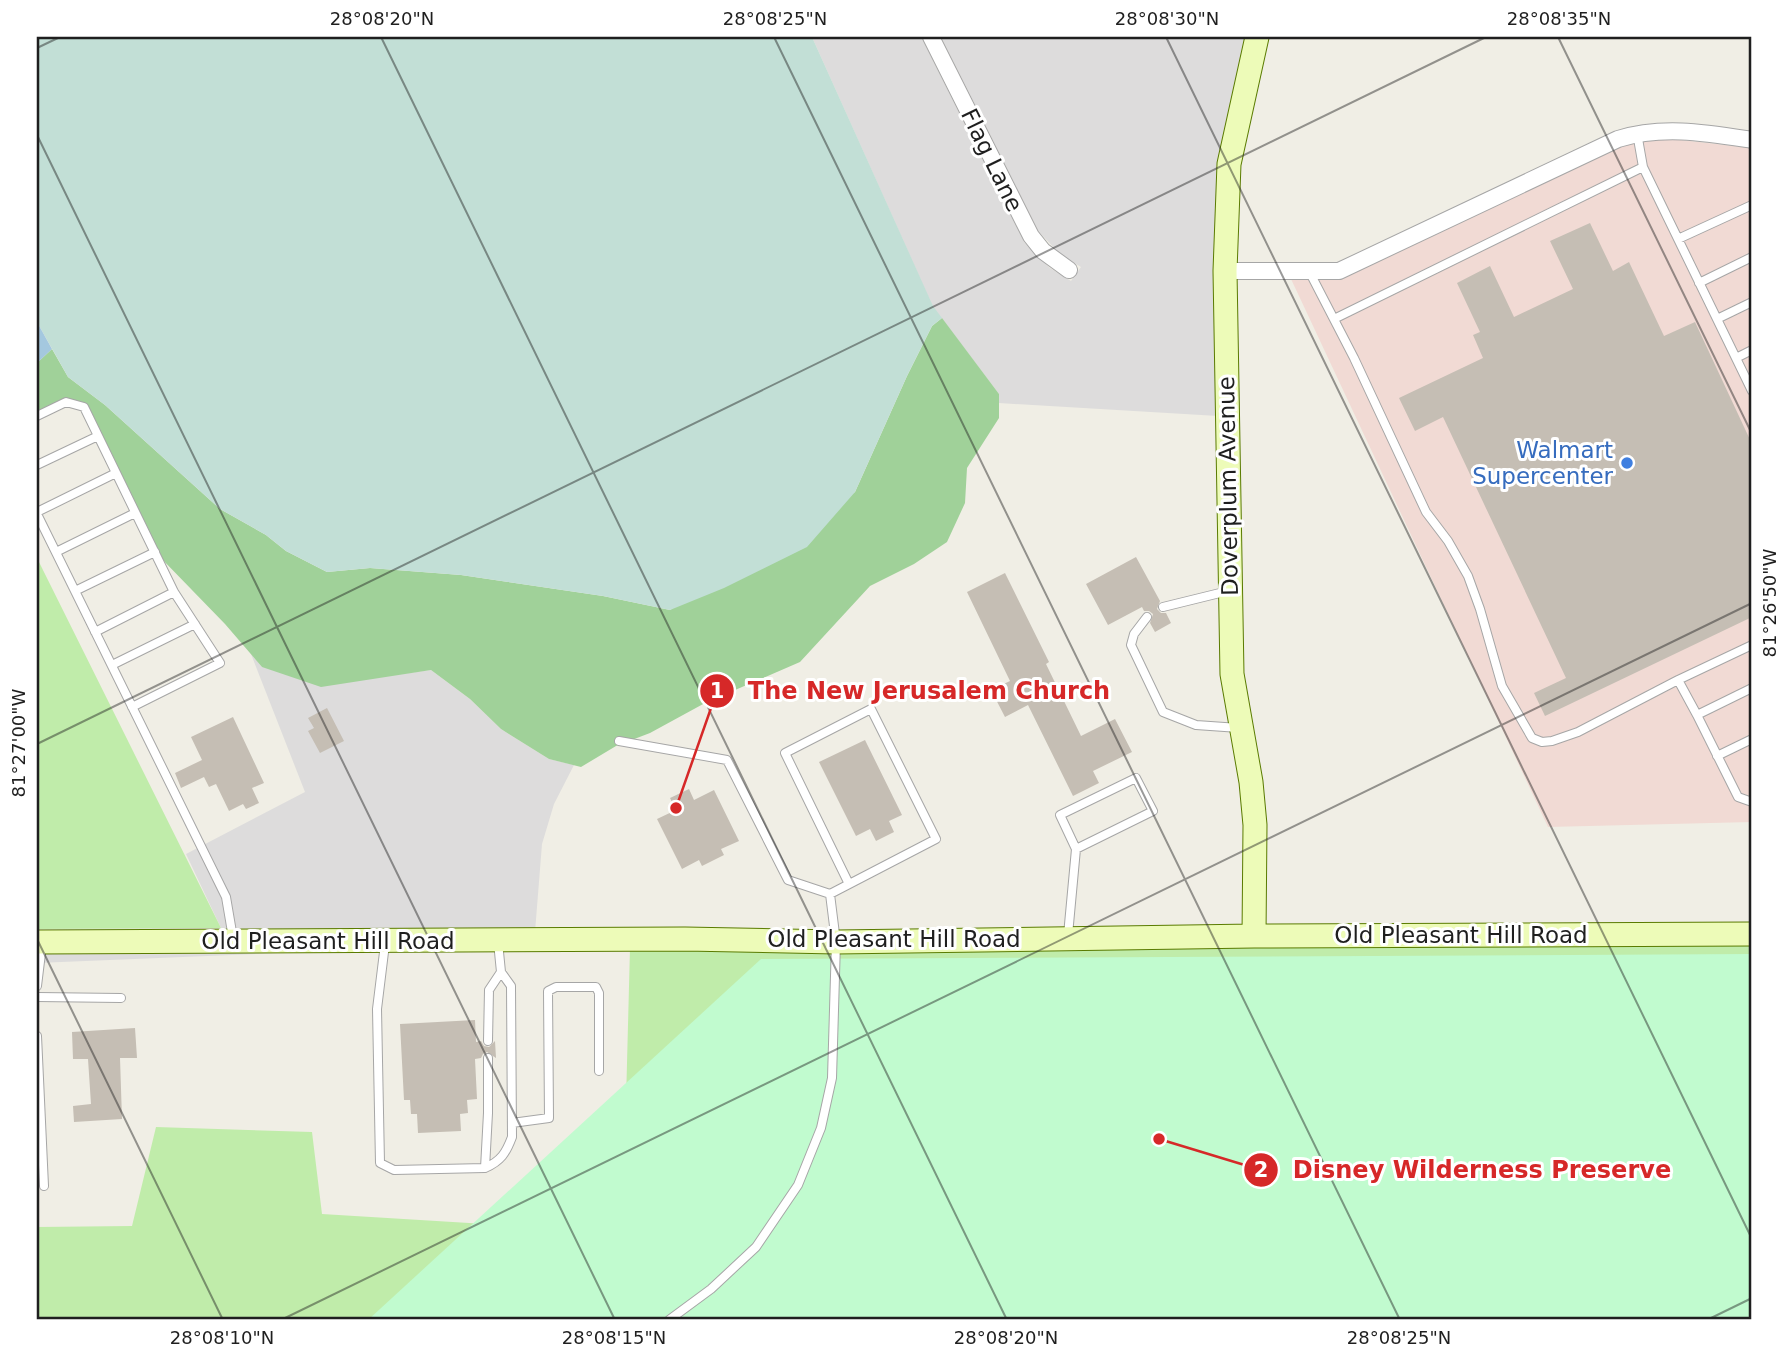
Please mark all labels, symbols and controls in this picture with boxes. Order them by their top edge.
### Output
text: 28°08'20"N [330,8,434,29]
text: 28°08'25"N [723,8,827,29]
text: 28°08'30"N [1115,8,1219,29]
text: 28°08'35"N [1507,8,1611,29]
street label: Flag Lane [956,104,1028,216]
street label: Doverplum Avenue [1213,376,1243,596]
place label: Walmart Supercenter [1472,437,1614,489]
marker: Walmart Supercenter [1619,455,1635,471]
text: 81°26'50"W [1759,548,1780,657]
callout: The New Jerusalem Church [699,668,1124,713]
text: The New Jerusalem Church [748,677,1110,705]
text: 1 [710,679,724,703]
text: 81°27'00"W [8,688,29,797]
street label: Old Pleasant Hill Road [1334,922,1588,948]
street label: Old Pleasant Hill Road [767,926,1021,952]
street label: Old Pleasant Hill Road [201,928,455,954]
callout: Disney Wilderness Preserve [1243,1147,1685,1192]
text: Disney Wilderness Preserve [1293,1156,1671,1184]
text: 2 [1254,1158,1268,1182]
text: 28°08'10"N [170,1327,274,1348]
text: 28°08'15"N [562,1327,666,1348]
text: 28°08'20"N [954,1327,1058,1348]
text: 28°08'25"N [1347,1327,1451,1348]

